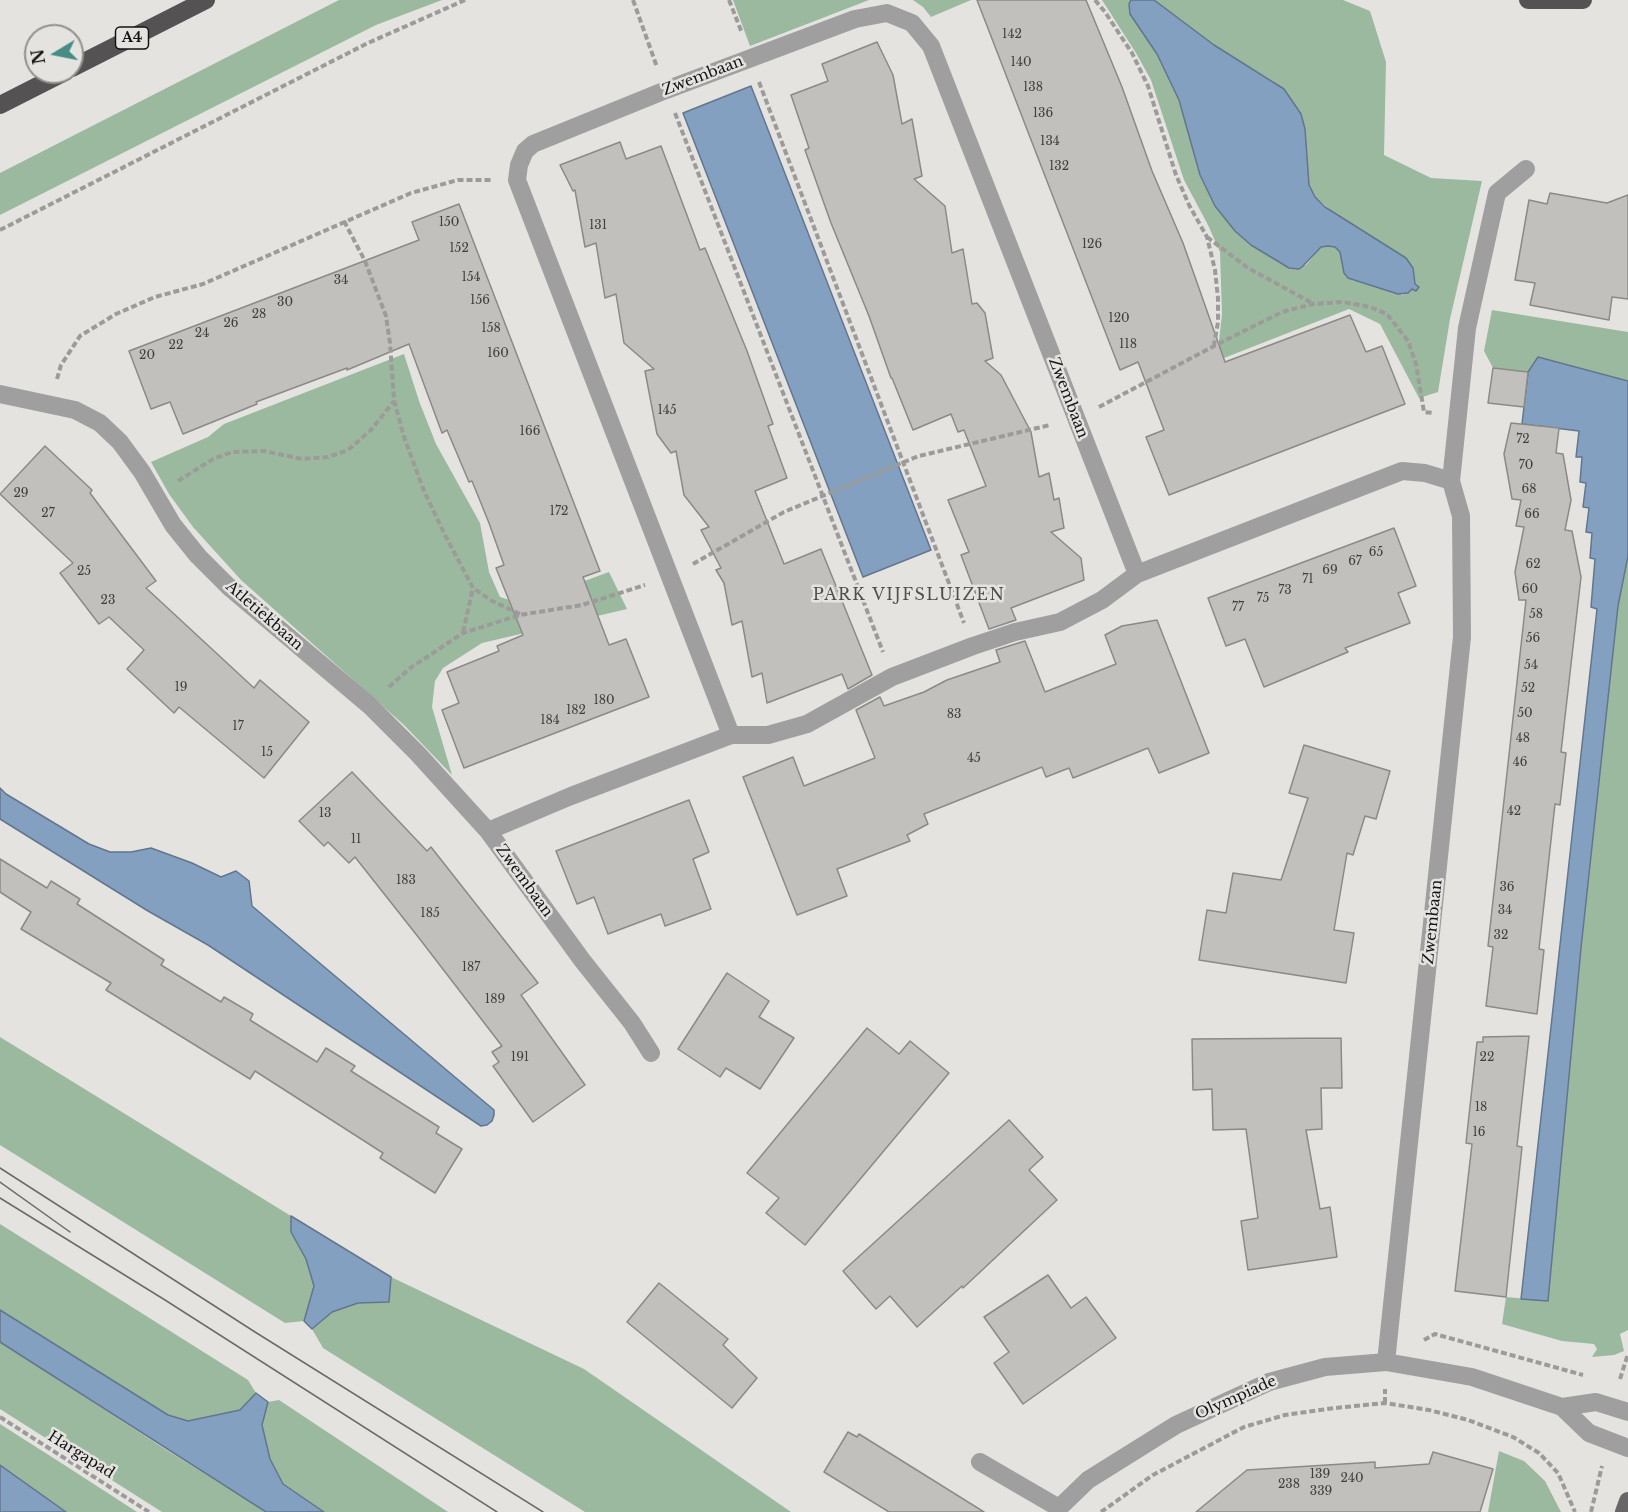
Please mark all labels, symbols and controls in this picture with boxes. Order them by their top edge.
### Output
north arrow [24,24,84,84]
road number: A4 [116,27,148,49]
house number: 142 [1002,28,1022,42]
text: N [27,48,49,66]
street label: Zwembaan [660,52,746,100]
house number: 140 [1011,56,1031,70]
house number: 138 [1023,81,1043,95]
house number: 136 [1033,107,1053,121]
house number: 134 [1040,135,1060,149]
house number: 132 [1049,160,1069,174]
house number: 150 [439,216,459,230]
house number: 131 [589,219,607,233]
house number: 126 [1082,238,1102,252]
house number: 152 [449,242,469,256]
house number: 154 [461,271,481,285]
house number: 34 [334,274,348,288]
house number: 156 [470,294,490,308]
house number: 30 [277,296,293,310]
house number: 28 [252,308,266,322]
house number: 120 [1108,312,1130,326]
house number: 26 [223,317,239,331]
house number: 158 [481,322,501,336]
house number: 24 [195,327,209,341]
house number: 118 [1119,338,1137,352]
house number: 22 [169,339,183,353]
house number: 160 [487,347,509,361]
house number: 20 [139,349,155,363]
street label: Zwembaan [1044,355,1092,441]
house number: 145 [657,404,677,418]
house number: 166 [520,425,540,439]
house number: 72 [1516,433,1530,447]
house number: 70 [1519,459,1533,473]
house number: 68 [1522,483,1536,497]
house number: 29 [13,487,29,501]
house number: 172 [550,505,568,519]
house number: 27 [41,507,55,521]
house number: 66 [1524,508,1540,522]
house number: 65 [1369,546,1383,560]
house number: 67 [1348,555,1362,569]
house number: 62 [1525,558,1541,572]
house number: 69 [1322,564,1338,578]
house number: 25 [77,565,91,579]
house number: 71 [1302,573,1314,587]
street label: Atletiekbaan [222,578,306,654]
house number: 60 [1522,583,1538,597]
house number: 73 [1278,584,1292,598]
district label: PARK VIJFSLUIZEN [813,585,1005,605]
house number: 75 [1257,592,1269,606]
house number: 23 [101,594,115,608]
house number: 77 [1232,601,1244,615]
house number: 58 [1529,608,1543,622]
house number: 56 [1526,632,1540,646]
house number: 54 [1524,659,1538,673]
house number: 19 [174,681,188,695]
house number: 52 [1521,682,1535,696]
house number: 180 [593,694,615,708]
house number: 182 [566,704,586,718]
house number: 50 [1517,707,1533,721]
house number: 83 [947,708,961,722]
house number: 184 [540,714,560,728]
house number: 17 [232,720,244,734]
house number: 48 [1516,732,1530,746]
house number: 15 [261,746,273,760]
house number: 45 [967,752,981,766]
house number: 46 [1513,756,1527,770]
house number: 42 [1507,805,1521,819]
house number: 13 [319,807,331,821]
house number: 11 [351,833,361,847]
street label: Zwembaan [492,841,556,921]
house number: 183 [396,874,416,888]
street label: Zwembaan [1420,879,1446,965]
house number: 36 [1499,881,1515,895]
house number: 34 [1498,904,1512,918]
house number: 185 [420,907,440,921]
house number: 32 [1494,929,1508,943]
house number: 187 [462,961,480,975]
house number: 189 [485,993,505,1007]
house number: 191 [511,1051,529,1065]
house number: 22 [1480,1051,1494,1065]
house number: 18 [1475,1101,1487,1115]
house number: 16 [1472,1126,1486,1140]
street label: Olympiade [1193,1372,1279,1424]
street label: Hargapad [44,1427,118,1483]
house number: 139 [1310,1468,1330,1482]
house number: 240 [1341,1472,1363,1486]
house number: 238 [1278,1478,1300,1492]
house number: 339 [1310,1485,1332,1499]

